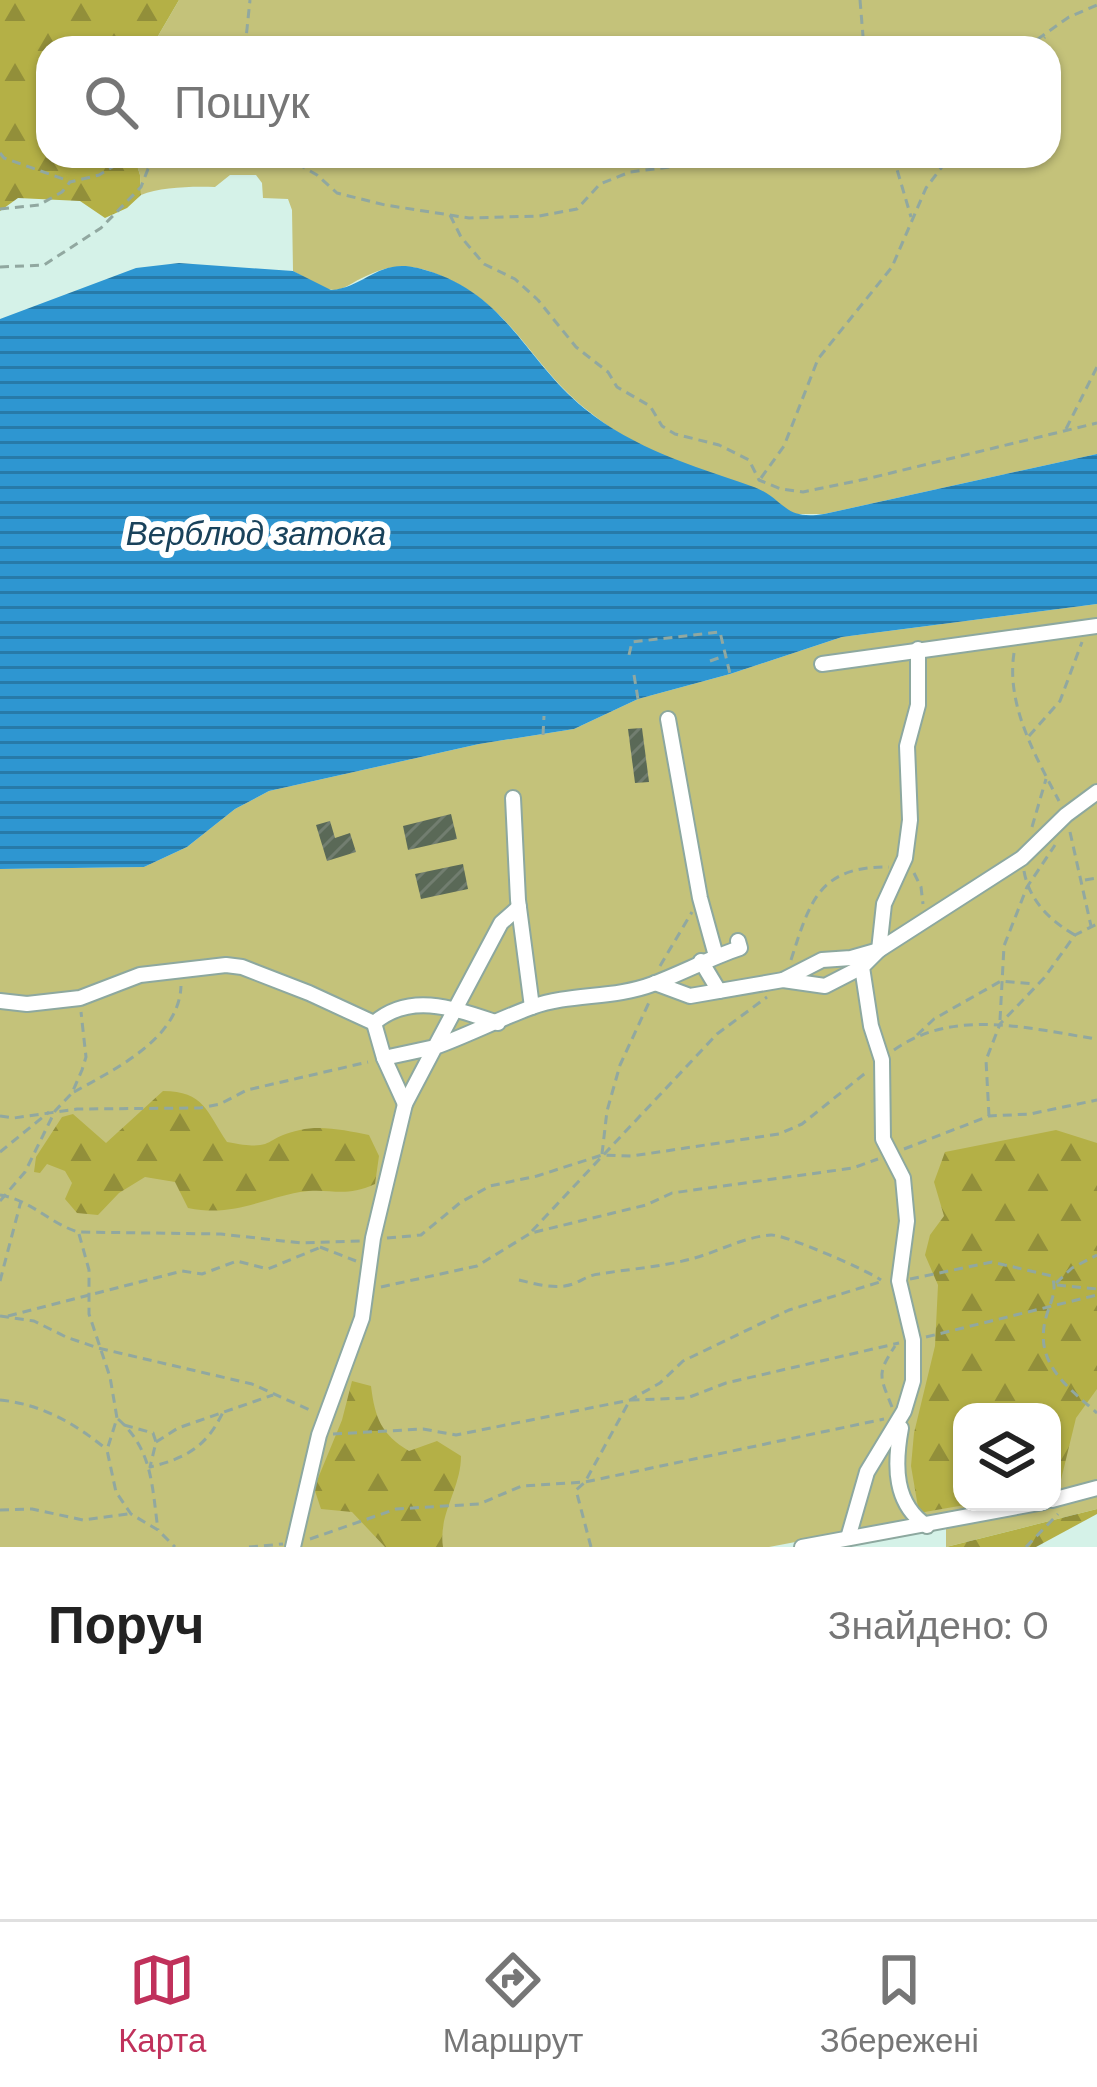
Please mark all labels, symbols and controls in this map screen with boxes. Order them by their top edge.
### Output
search box [36,36,1061,168]
icon: search [78,69,144,135]
text: Пошук [174,73,310,132]
water label: Верблюд затока [126,512,386,555]
map controls [953,1403,1061,1511]
button: layers [953,1403,1061,1511]
text: Поруч [48,1592,204,1659]
text: Знайдено: 0 [828,1600,1049,1651]
tab: Карта [118,1947,206,2062]
tab: Маршрут [443,1947,583,2062]
tab: Збережені [820,1947,979,2062]

